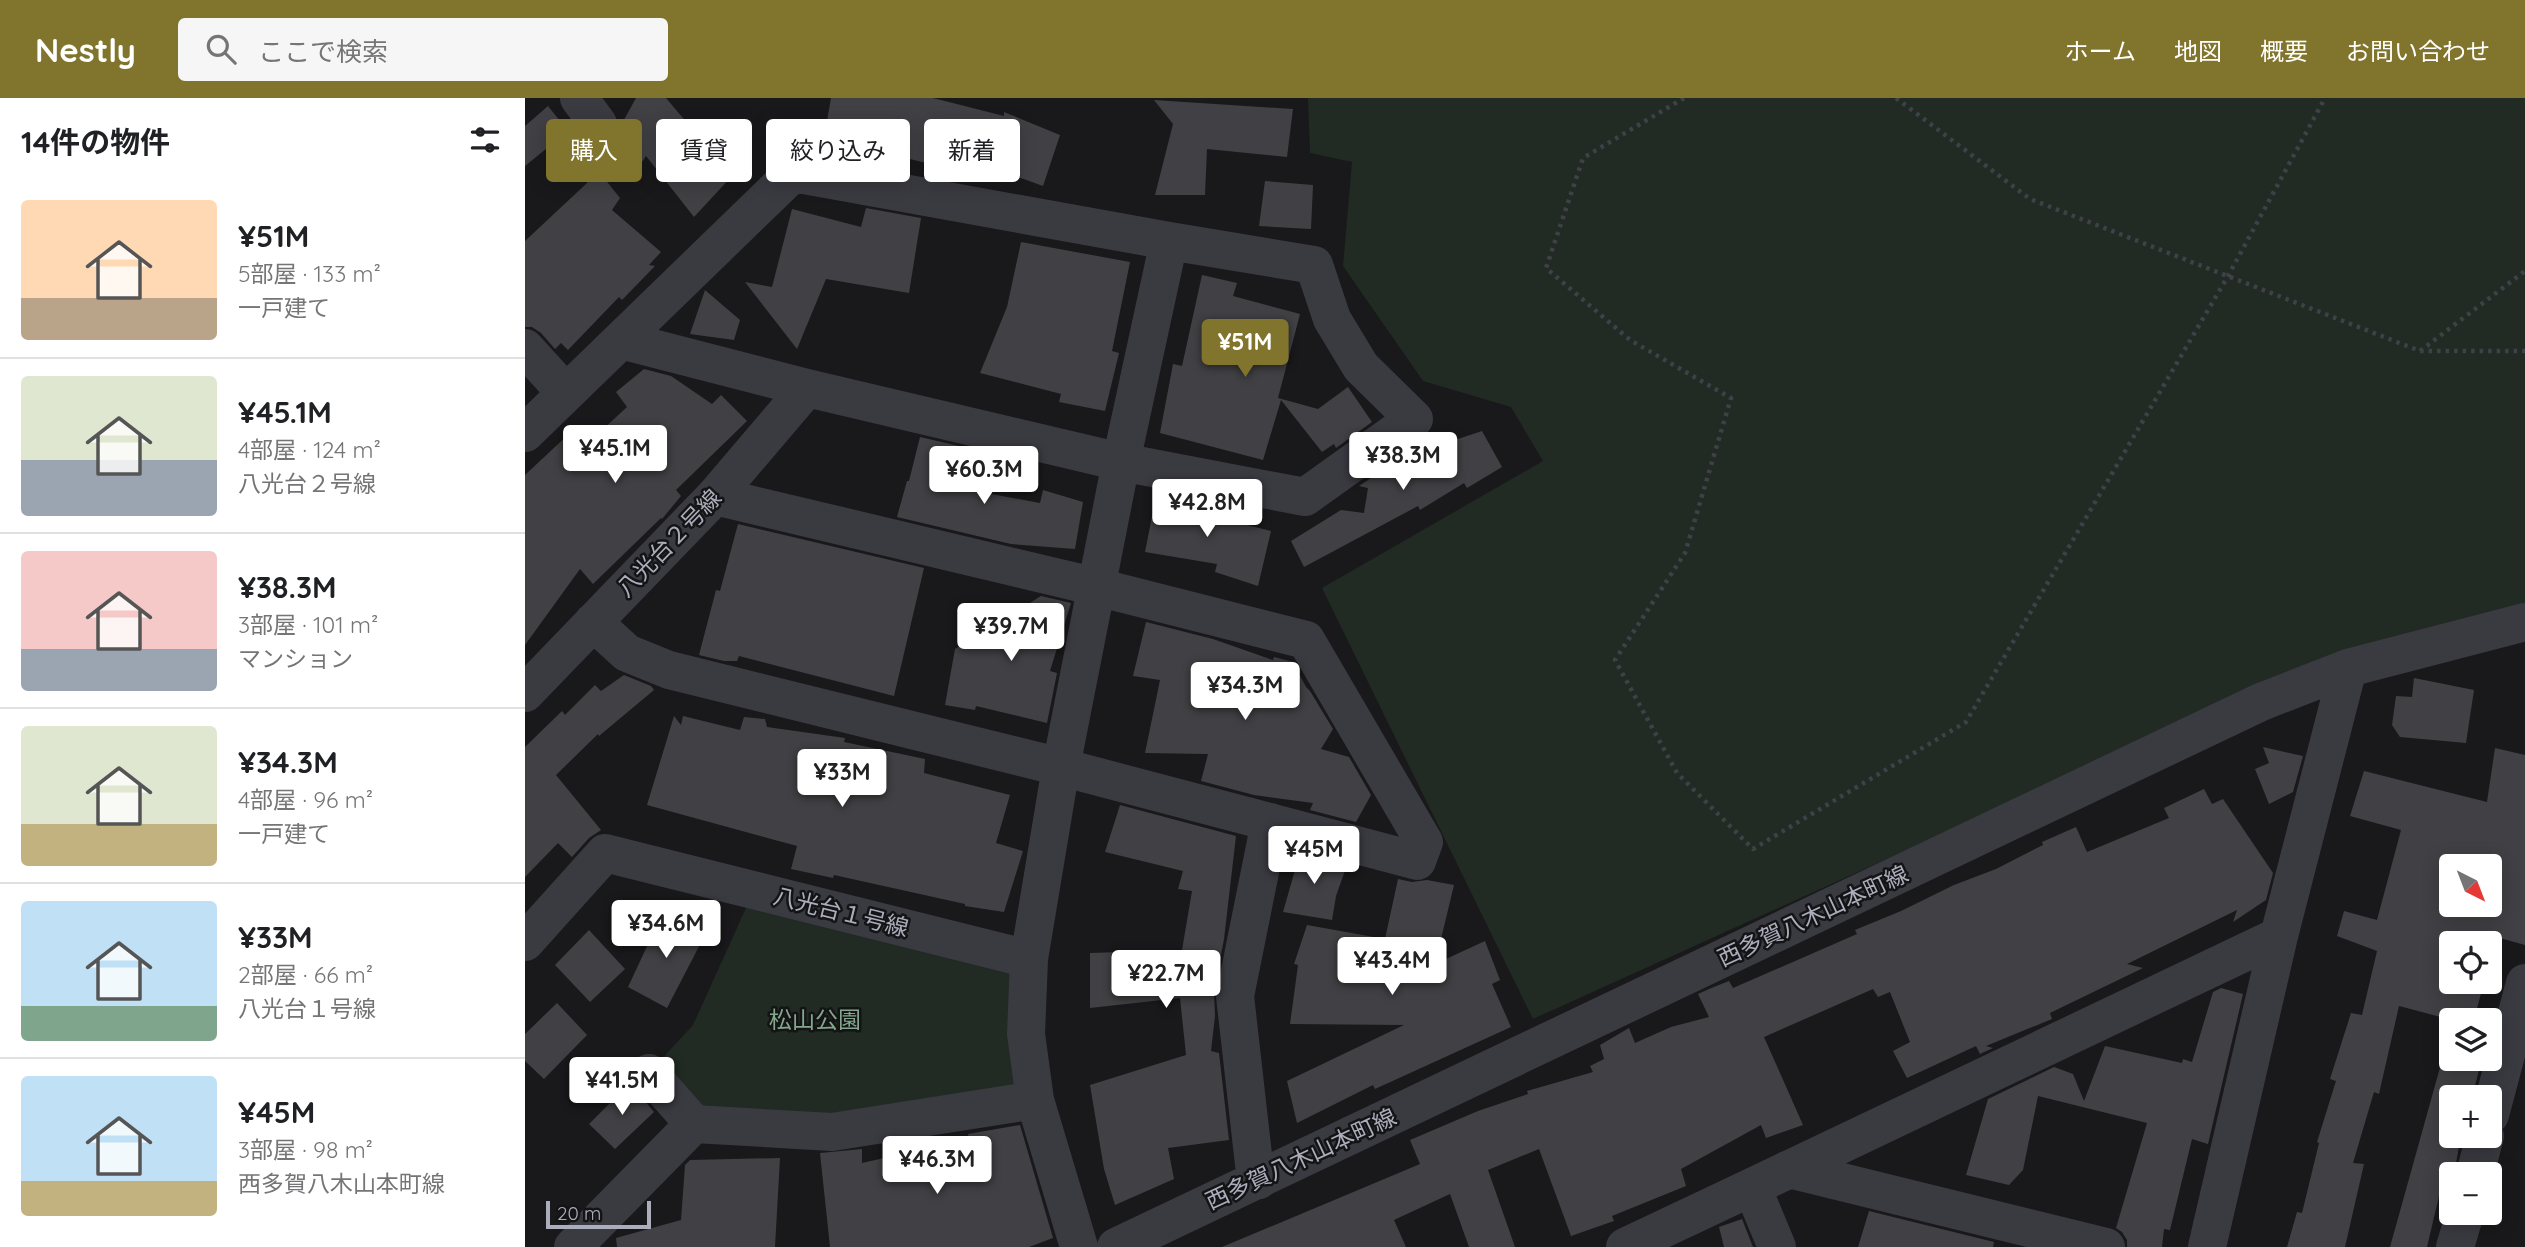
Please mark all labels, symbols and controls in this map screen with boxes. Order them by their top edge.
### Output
search box [178,18,668,81]
text: Nestly [35,29,136,70]
icon: search [202,30,240,68]
text: ここで検索 [258,35,388,68]
text: ホーム [2065,36,2136,66]
text: 地図 [2174,36,2222,66]
text: 概要 [2260,36,2308,66]
text: お問い合わせ [2346,36,2490,66]
chip: 購入 [546,119,642,182]
chip: 賃貸 [656,119,752,182]
chip: 絞り込み [766,119,910,182]
chip: 新着 [924,119,1020,182]
icon: filters [466,121,504,159]
text: 14件の物件 [21,123,170,161]
text: ¥51M [238,217,309,255]
icon: home [77,228,161,312]
text: 5部屋 · 133 m² [238,259,381,288]
text: 一戸建て [238,293,330,322]
pin: ¥51M [1204,320,1286,379]
text: ¥51M [1218,327,1272,356]
text: ¥45.1M [238,393,332,431]
icon: home [77,404,161,488]
pin: ¥45.1M [558,426,672,485]
pin: ¥38.3M [1346,432,1460,492]
text: ¥45.1M [579,433,651,462]
text: 4部屋 · 124 m² [238,435,381,464]
text: ¥38.3M [1365,440,1441,469]
pin: ¥60.3M [927,446,1041,506]
text: ¥60.3M [945,454,1023,483]
text: 八光台２号線 [238,469,376,498]
pin: ¥42.8M [1150,480,1264,539]
street label: 八光台２号線 [610,483,727,602]
text: ¥42.8M [1168,487,1246,516]
text: ¥38.3M [238,568,337,606]
icon: home [77,579,161,663]
pin: ¥39.7M [954,603,1068,663]
text: 3部屋 · 101 m² [238,610,378,639]
text: ¥39.7M [973,611,1049,640]
text: マンション [238,644,353,673]
pin: ¥34.3M [1188,662,1302,722]
text: ¥34.3M [1207,670,1283,699]
text: ¥34.3M [238,743,338,781]
pin: ¥33M [801,750,883,809]
icon: home [77,754,161,838]
text: ¥33M [813,757,871,786]
text: 4部屋 · 96 m² [238,785,373,814]
text: 一戸建て [238,819,330,848]
pin: ¥45M [1273,826,1355,886]
text: ¥45M [1284,834,1344,863]
north arrow [2439,854,2503,917]
map controls [2439,854,2502,1225]
street label: 西多賀八木山本町線 [1713,859,1913,972]
street label: 八光台１号線 [771,881,912,942]
pin: ¥34.6M [609,900,723,960]
text: ¥34.6M [628,908,704,937]
text: ¥33M [238,918,313,956]
icon: home [77,929,161,1013]
button: locate [2439,931,2502,994]
pin: ¥43.4M [1335,937,1449,997]
text: ¥43.4M [1354,945,1430,974]
pin: ¥22.7M [1109,950,1223,1010]
text: ¥22.7M [1127,958,1205,987]
text: 2部屋 · 66 m² [238,960,373,989]
text: 八光台１号線 [238,994,376,1023]
park label: 松山公園 [769,1005,861,1034]
button: layers [2439,1008,2502,1071]
pin: ¥41.5M [565,1058,679,1117]
text: ¥41.5M [585,1065,659,1094]
button: + [2439,1085,2502,1148]
text: ¥45M [238,1093,315,1131]
street label: 西多賀八木山本町線 [1201,1102,1401,1215]
icon: home [77,1104,161,1188]
text: 3部屋 · 98 m² [238,1135,373,1164]
pin: ¥46.3M [880,1136,994,1196]
text: ¥46.3M [899,1144,975,1173]
button: − [2439,1162,2502,1225]
text: 西多賀八木山本町線 [238,1169,445,1198]
scale bar [546,1198,651,1230]
text: 20 m [557,1201,601,1225]

